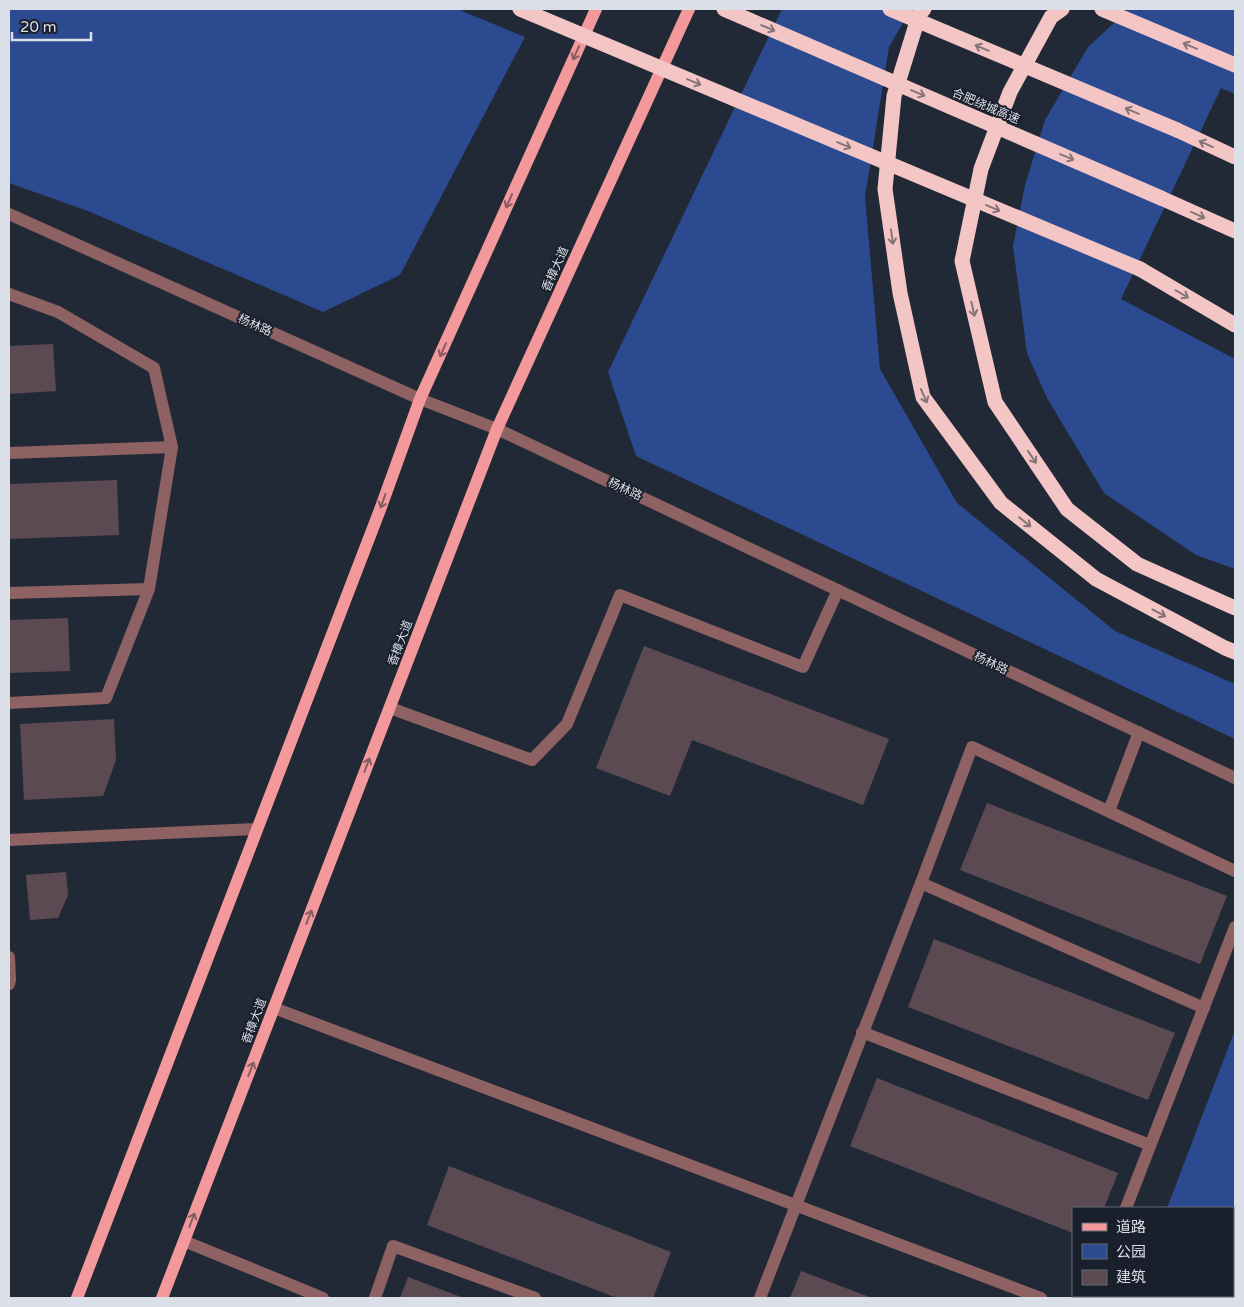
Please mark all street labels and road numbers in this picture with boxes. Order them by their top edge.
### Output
street label: 合肥绕城高速 [950,85,1022,127]
street label: 香樟大道 [539,244,571,294]
street label: 杨林路 [236,311,274,339]
street label: 杨林路 [606,475,644,503]
street label: 香樟大道 [385,618,415,668]
street label: 杨林路 [972,649,1010,677]
street label: 香樟大道 [239,996,269,1046]

